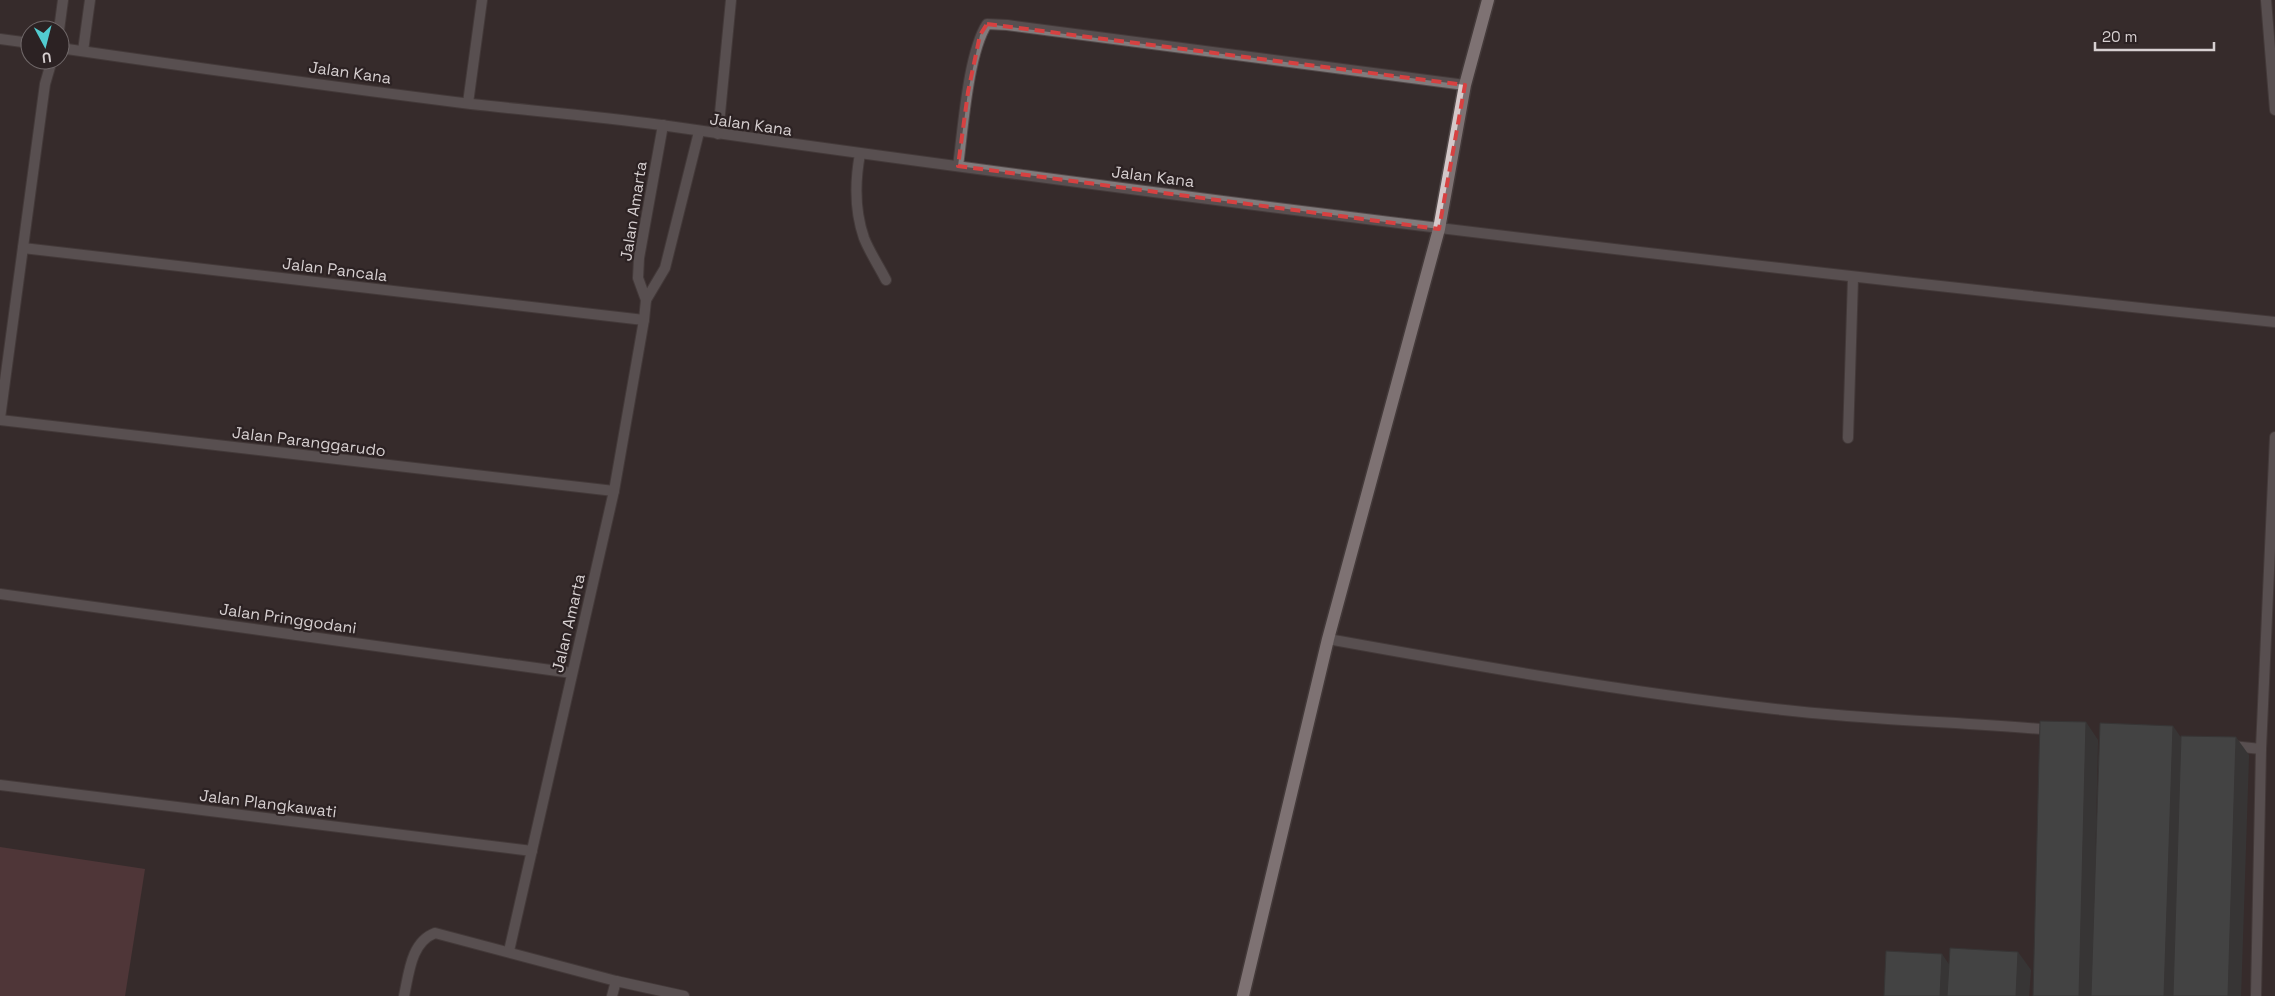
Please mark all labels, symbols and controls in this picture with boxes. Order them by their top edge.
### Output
north arrow [20,20,70,70]
scale bar [2095,20,2214,52]
text: 20 m [2102,27,2137,46]
text: U [41,48,52,67]
street label: Jalan Kana [307,56,393,89]
street label: Jalan Kana [708,108,794,141]
street label: Jalan Amarta [615,160,652,262]
street label: Jalan Kana [1110,161,1196,192]
street label: Jalan Pancala [281,253,389,286]
street label: Jalan Paranggarudo [231,422,387,461]
street label: Jalan Amarta [547,572,590,675]
street label: Jalan Pringgodani [218,598,358,639]
street label: Jalan Plangkawati [198,785,338,822]

